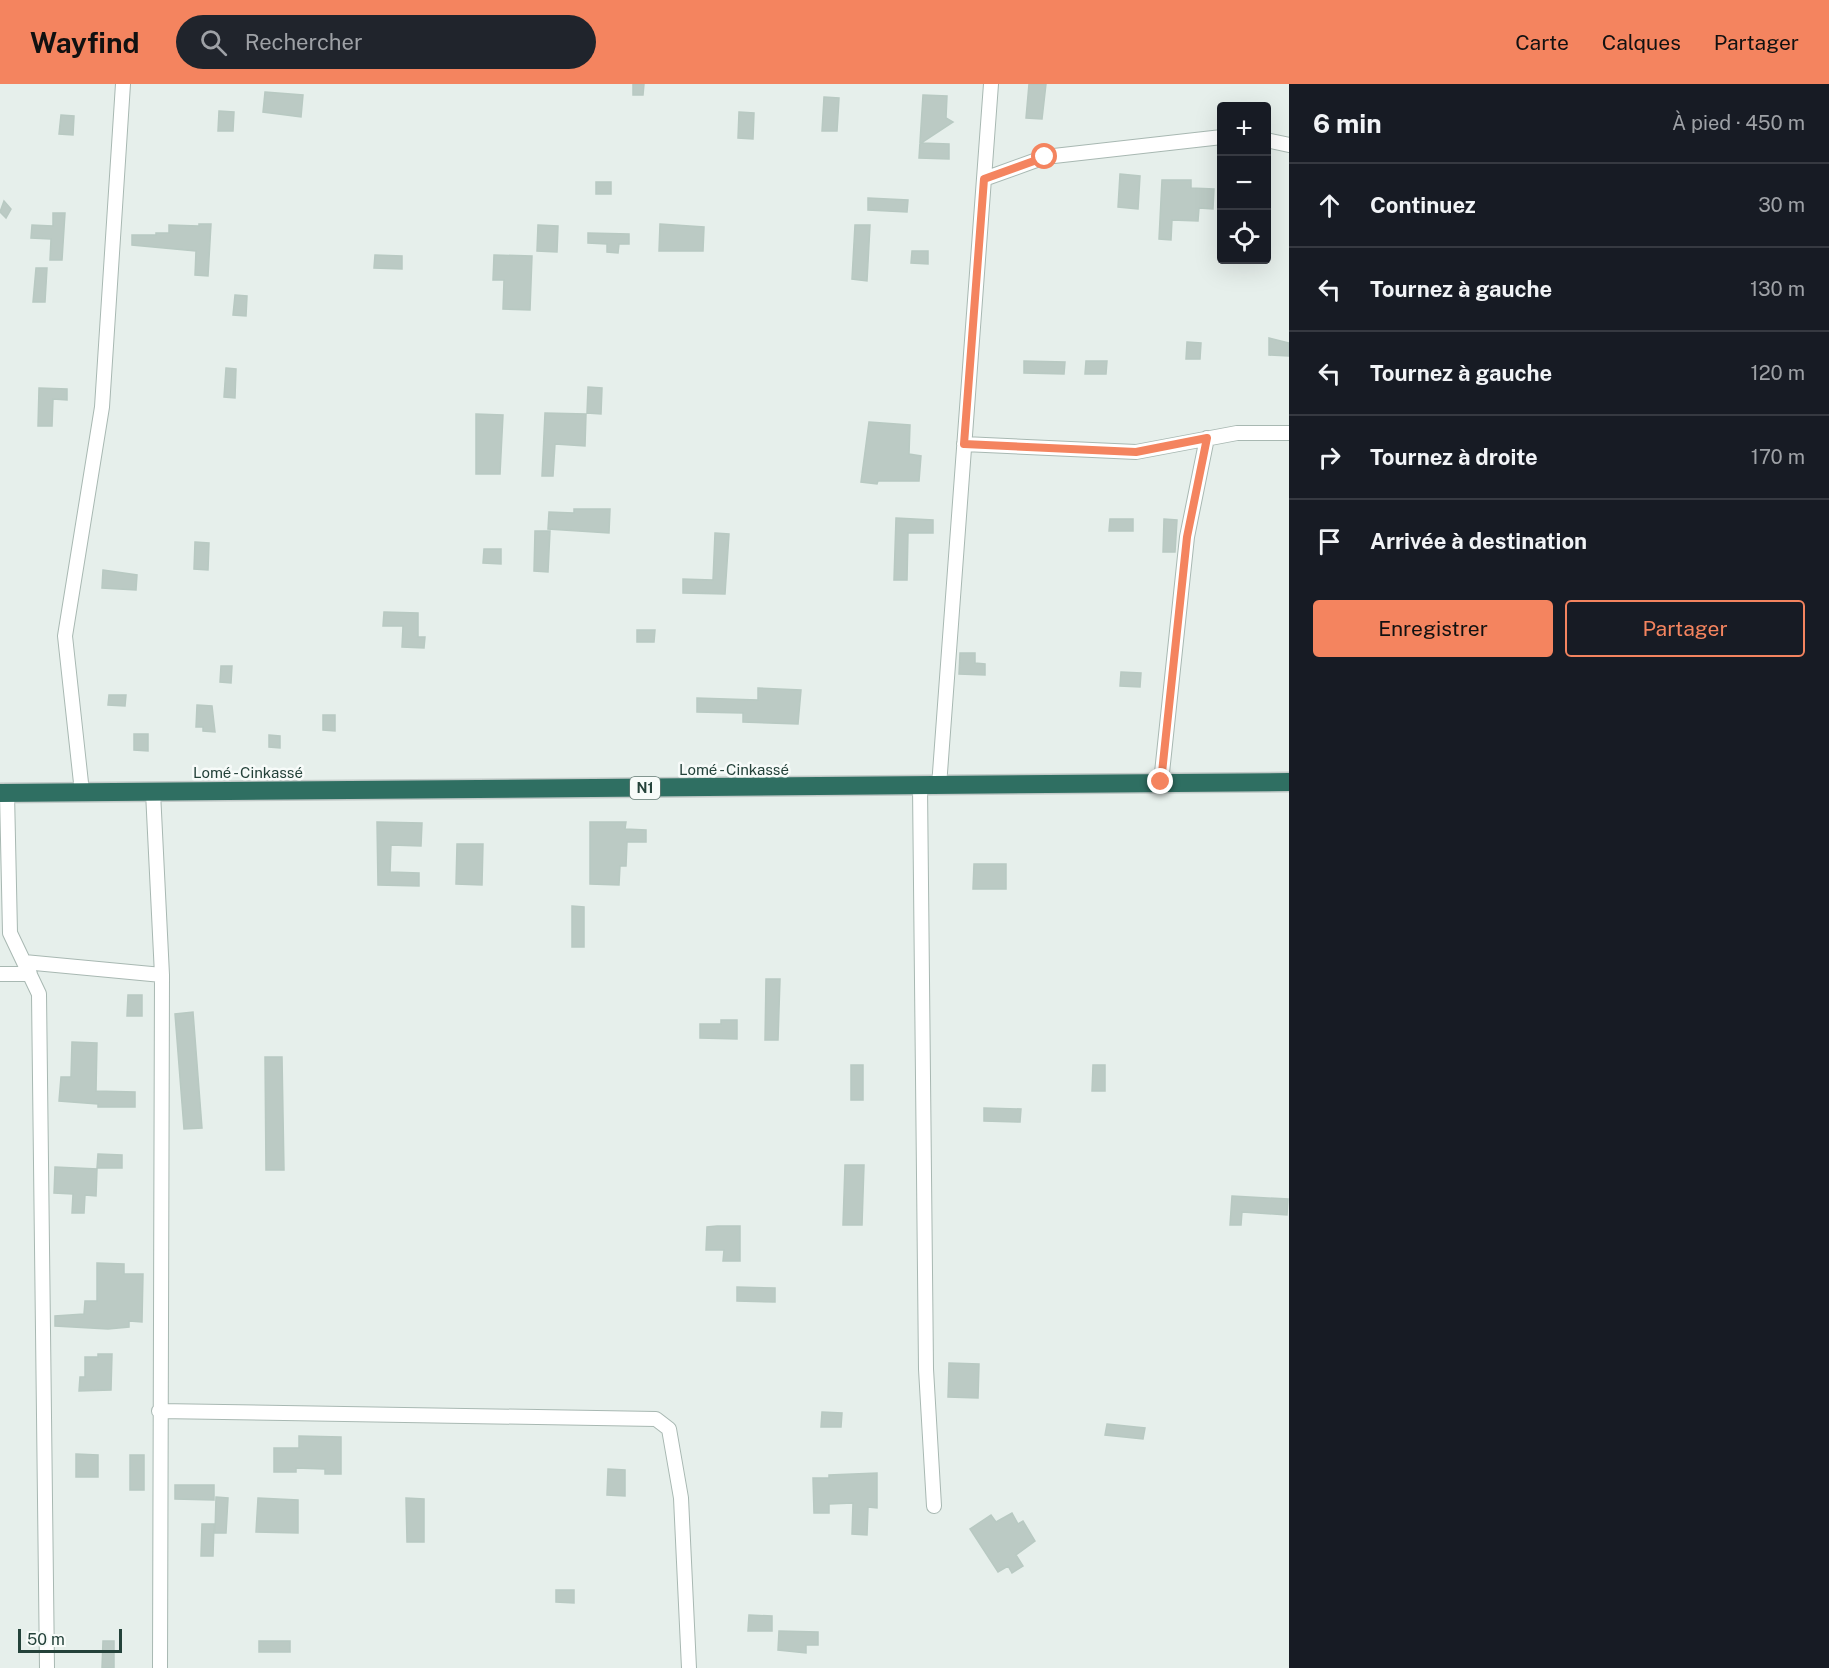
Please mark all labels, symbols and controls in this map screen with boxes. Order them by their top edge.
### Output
search box [176,15,596,69]
text: Wayfind [30,26,140,59]
icon: search [197,26,230,59]
text: Rechercher [245,29,363,55]
text: Carte [1515,30,1569,55]
text: Calques [1602,30,1681,55]
text: Partager [1714,30,1799,55]
map controls [1217,102,1271,264]
button: + [1217,102,1271,156]
text: 6 min [1313,108,1382,139]
text: À pied · 450 m [1672,111,1805,135]
route start [1031,143,1057,169]
button: − [1217,156,1271,210]
icon: ahead [1313,189,1346,222]
text: Continuez [1370,192,1476,218]
text: 30 m [1758,193,1805,217]
button: locate [1217,210,1271,264]
icon: left [1313,273,1346,306]
text: Tournez à gauche [1370,276,1552,302]
text: 130 m [1750,277,1805,301]
icon: left [1313,357,1346,390]
text: Tournez à gauche [1370,360,1552,386]
text: 120 m [1751,361,1805,385]
icon: right [1313,441,1346,474]
text: Tournez à droite [1370,444,1538,470]
text: 170 m [1751,445,1805,469]
icon: arrive [1313,525,1346,558]
text: Arrivée à destination [1370,528,1587,554]
button: Enregistrer [1313,600,1553,657]
button: Partager [1565,600,1805,657]
street label: Lomé - Cinkassé [679,761,789,778]
street label: Lomé - Cinkassé [193,764,303,781]
route end [1147,768,1173,794]
road number: N1 [630,777,660,799]
scale bar [18,1626,122,1654]
text: 50 m [27,1630,65,1649]

